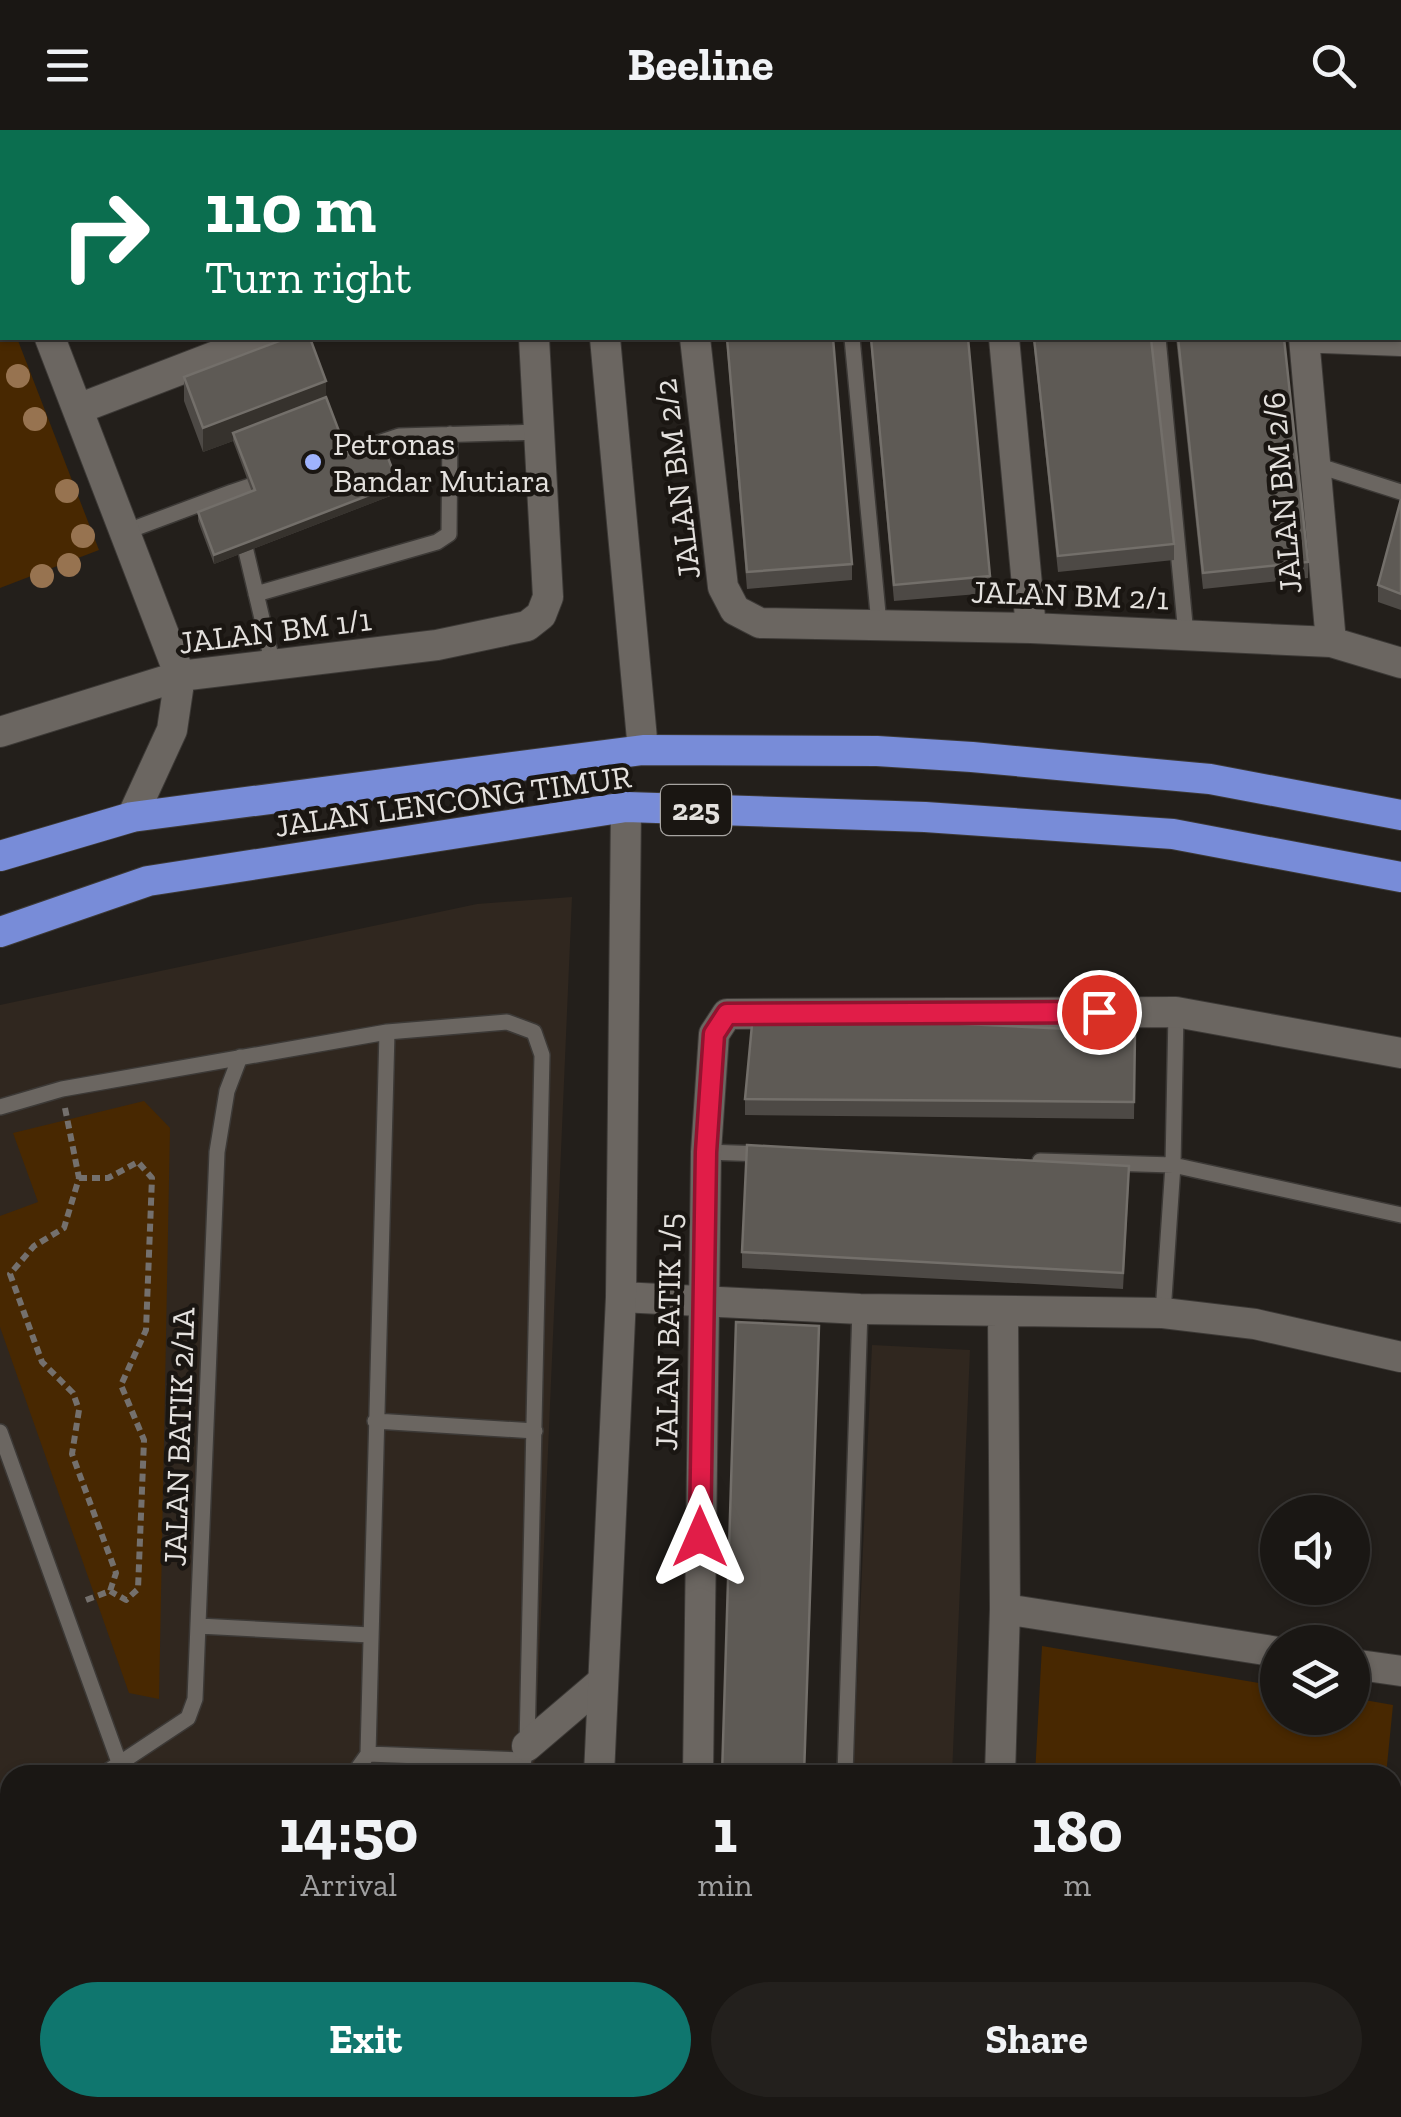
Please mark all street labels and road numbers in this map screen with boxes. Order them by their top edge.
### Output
street label: JALAN BM 2/2 [646,377,708,581]
street label: JALAN BM 2/6 [1254,391,1310,595]
street label: JALAN BM 2/1 [971,573,1169,617]
street label: JALAN BM 1/1 [177,600,373,662]
street label: JALAN LENCONG TIMUR [272,757,634,845]
road number: 225 [661,785,731,835]
street label: JALAN BATIK 1/5 [647,1213,689,1451]
street label: JALAN BATIK 2/1A [155,1307,203,1567]

